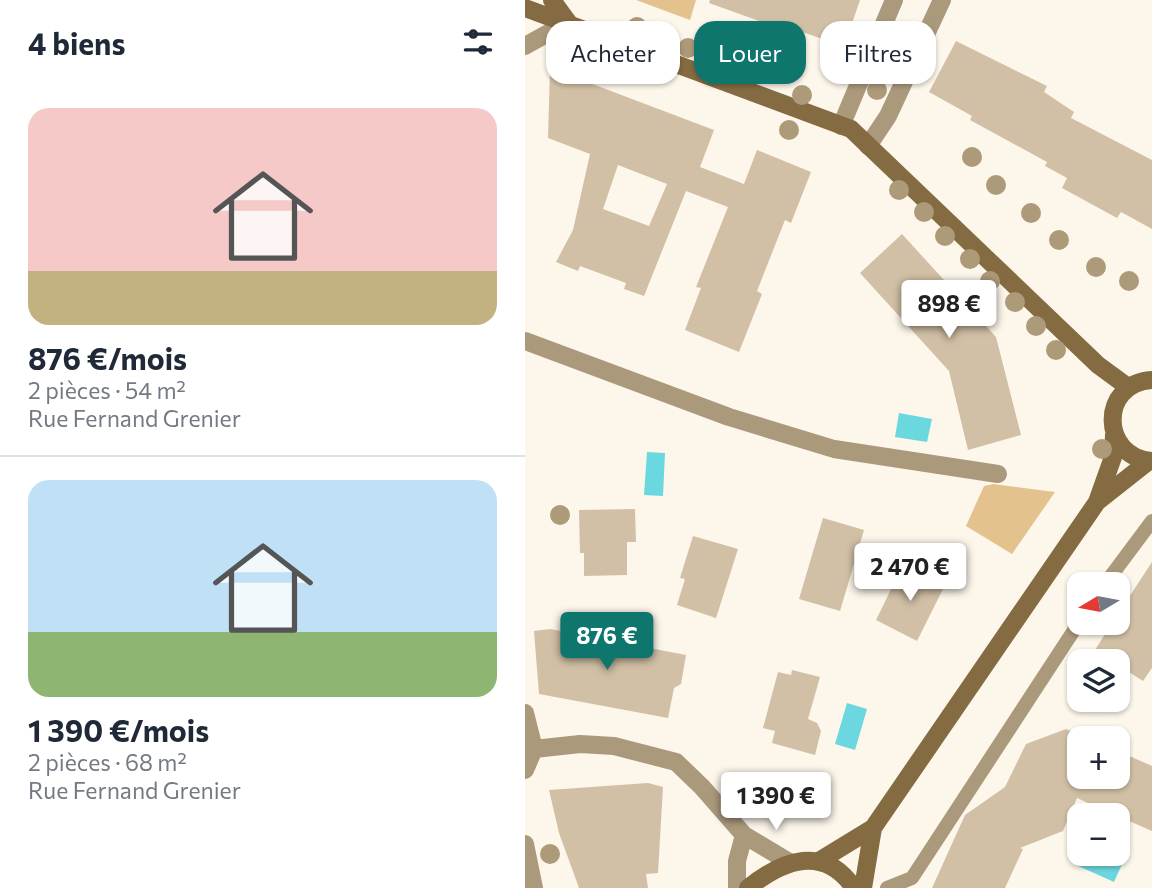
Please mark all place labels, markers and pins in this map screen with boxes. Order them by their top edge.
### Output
pin: 898 € [900,280,998,340]
pin: 2 470 € [845,544,975,603]
pin: 876 € [558,612,656,672]
pin: 1 390 € [711,772,841,832]

